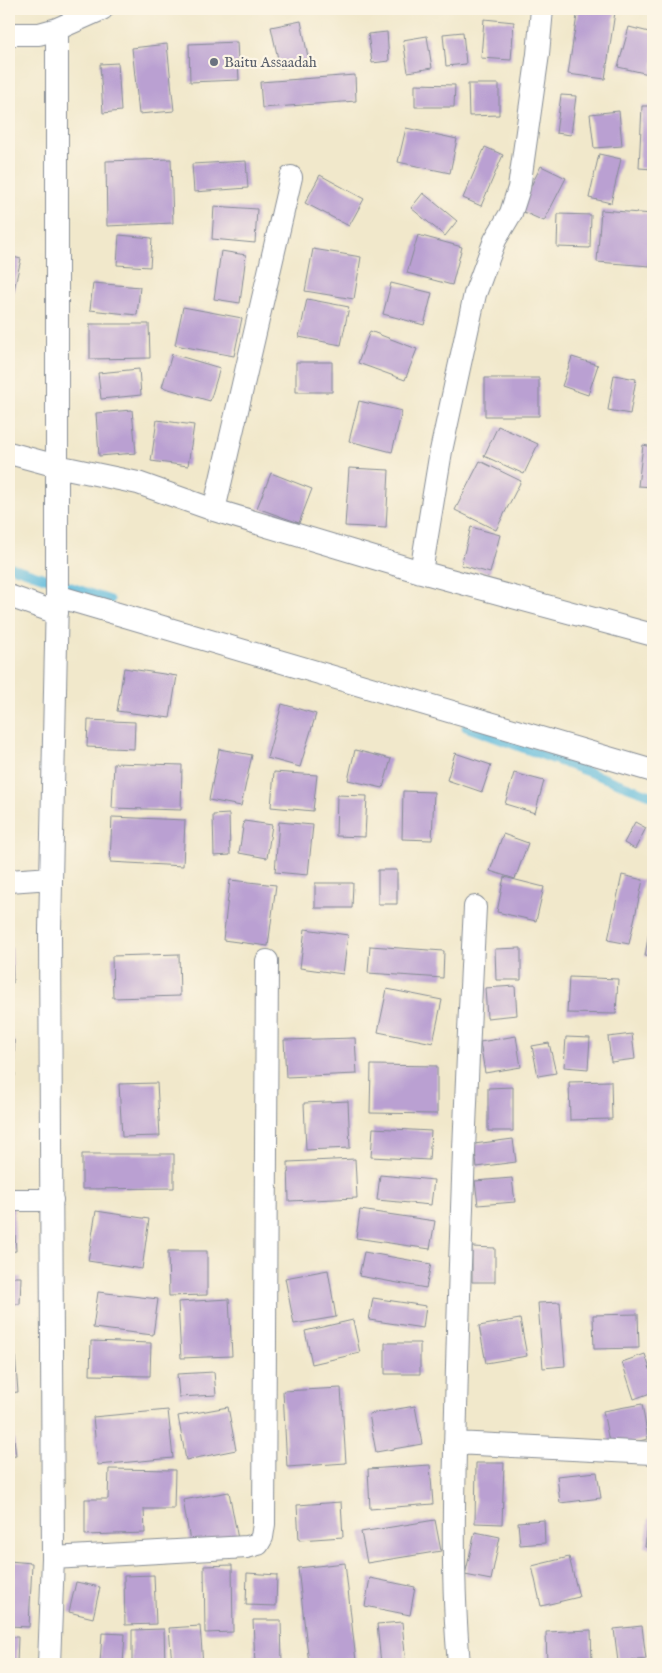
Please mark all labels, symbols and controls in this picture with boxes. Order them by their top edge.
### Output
place label: Baitu Assaadah [224,53,317,72]
marker: Baitu Assaadah [208,56,220,68]

